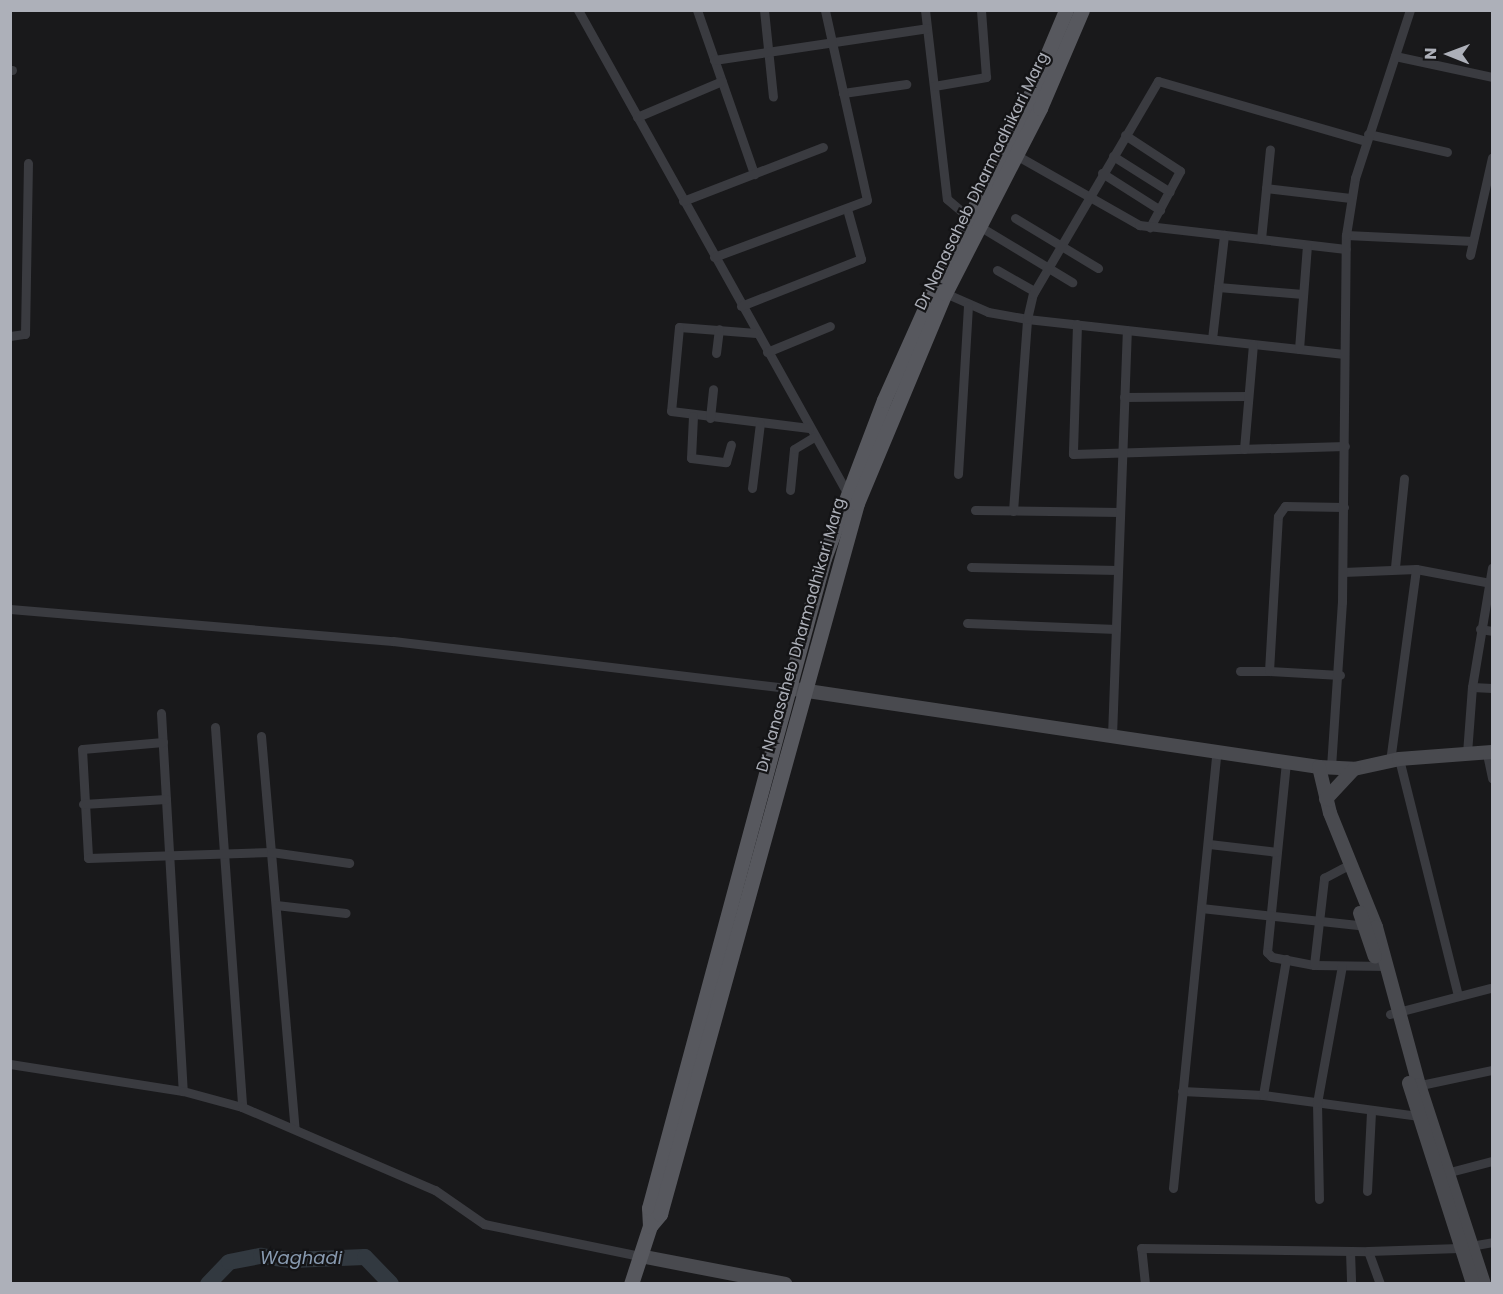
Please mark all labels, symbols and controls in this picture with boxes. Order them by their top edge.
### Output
north arrow [1419,24,1479,84]
text: N [1419,47,1442,60]
street label: Dr Nanasaheb Dharmadhikari Marg [911,49,1053,313]
street label: Dr Nanasaheb Dharmadhikari Marg [753,496,849,774]
water label: Waghadi [260,1247,342,1269]

